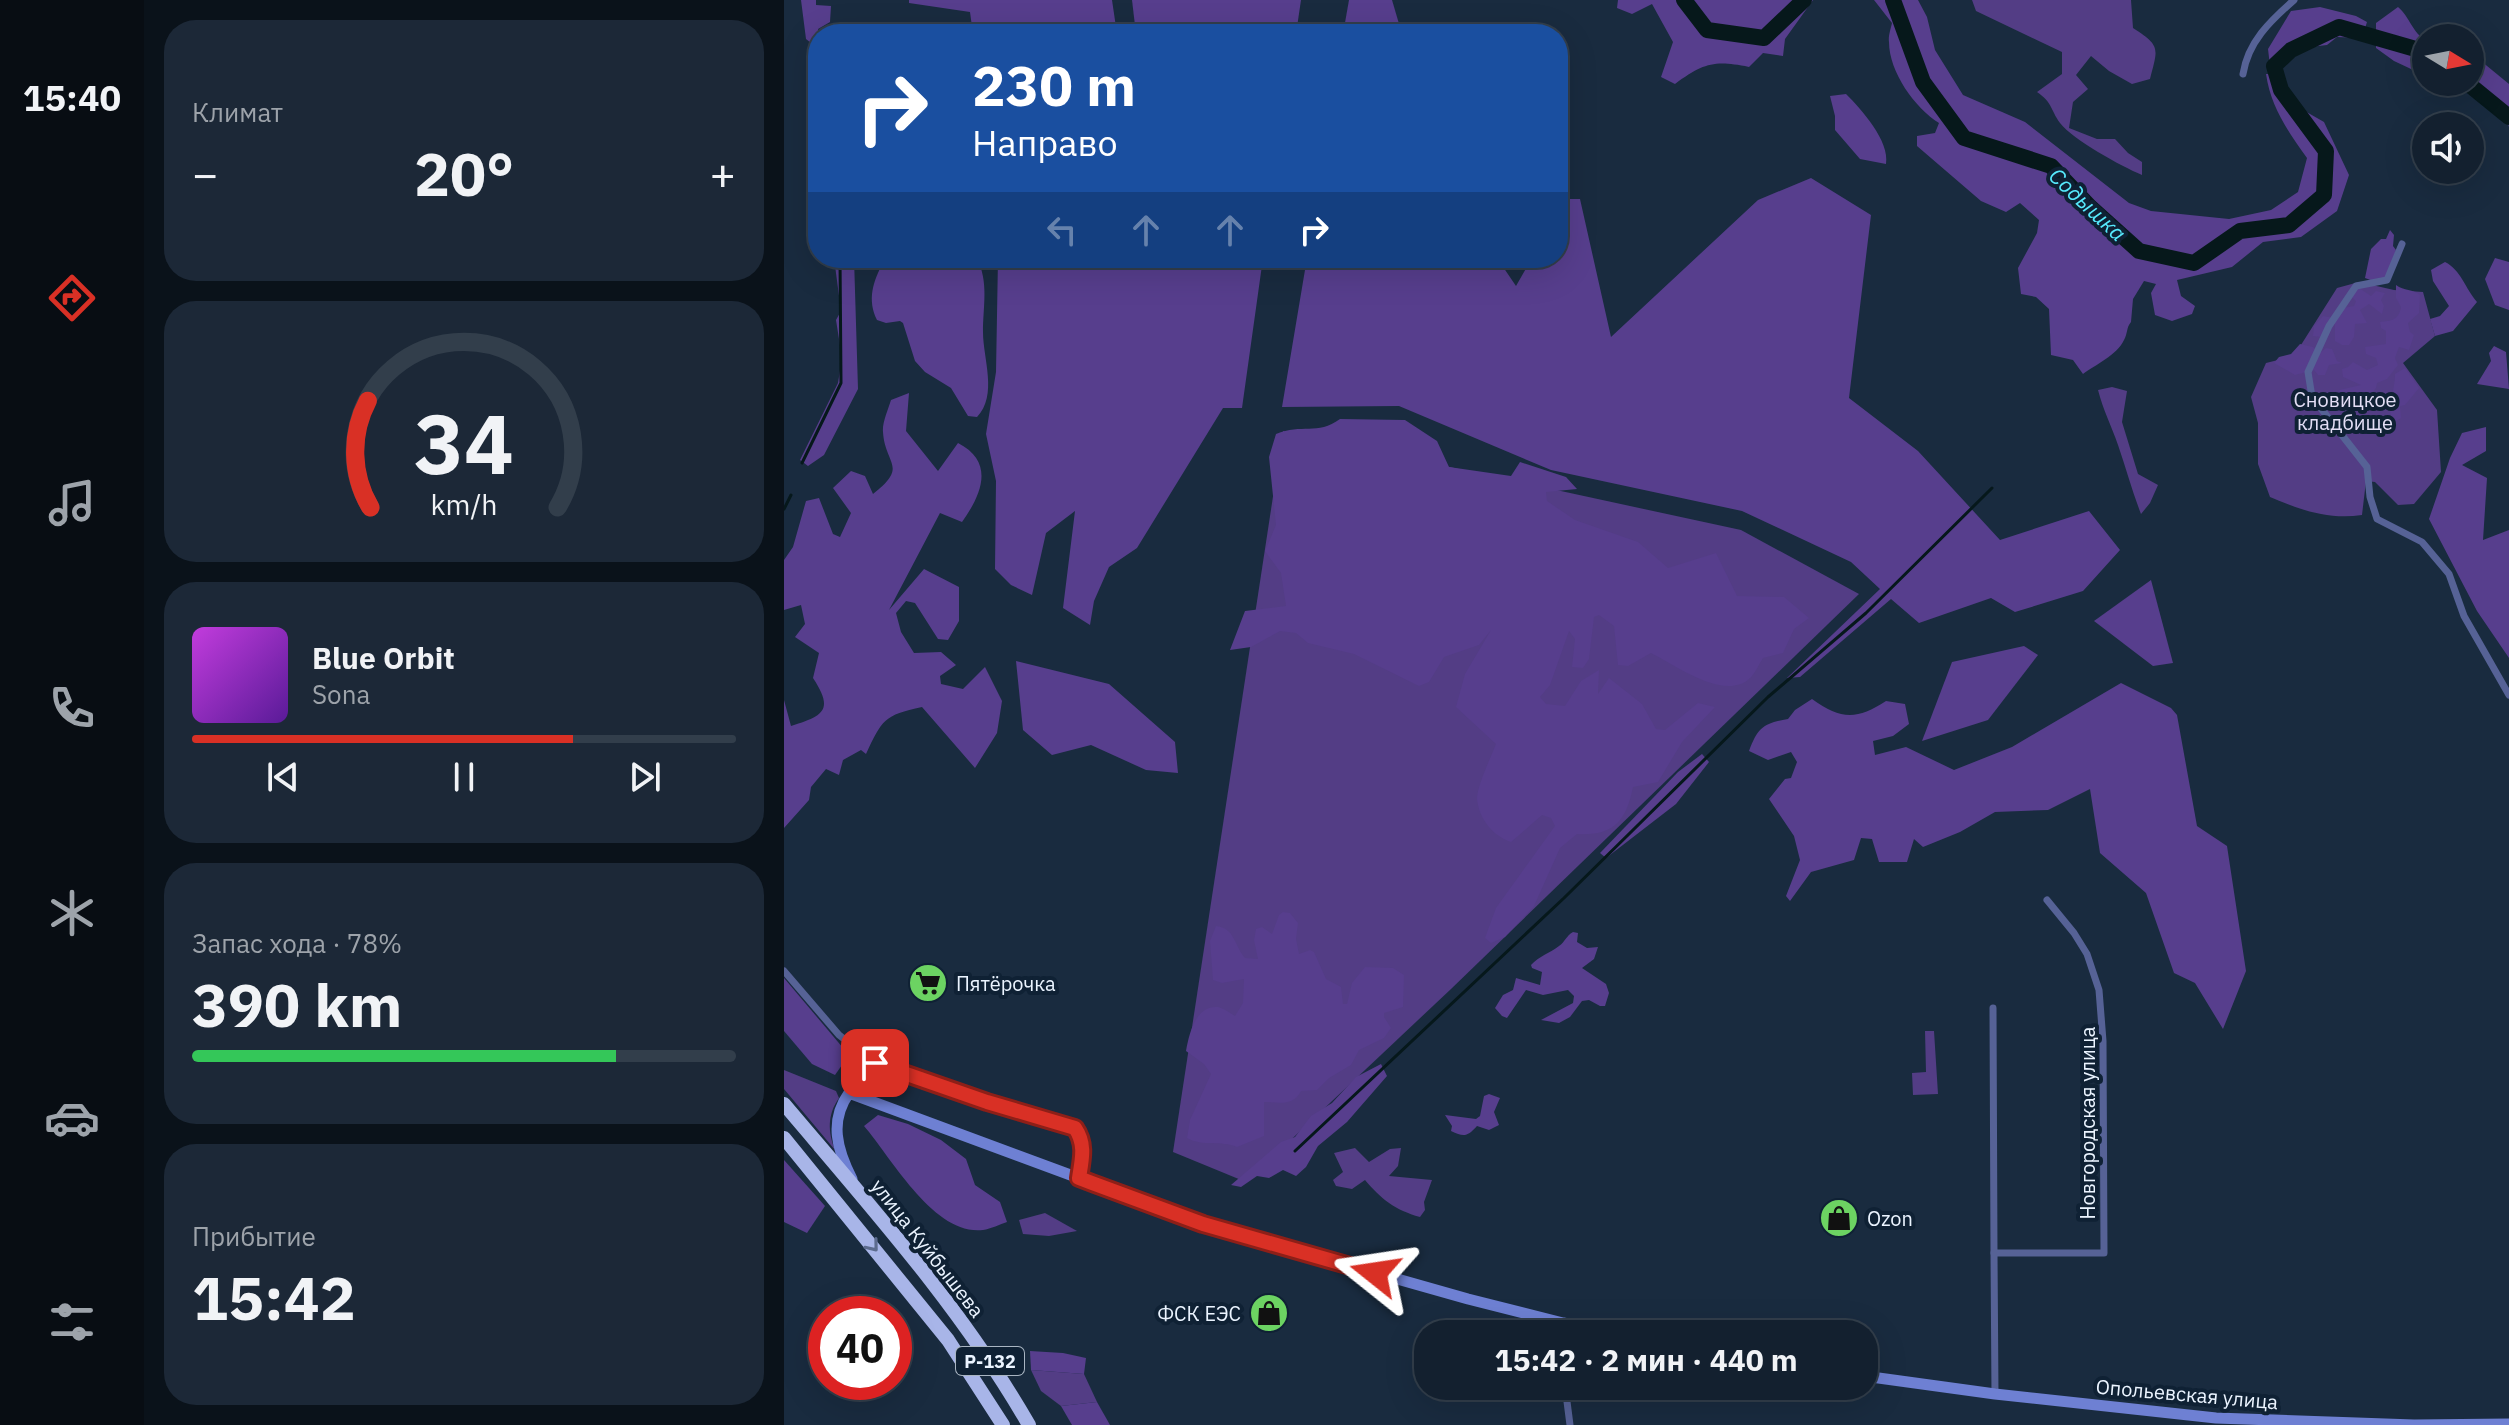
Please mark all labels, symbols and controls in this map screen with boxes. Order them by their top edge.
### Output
north arrow [2412,24,2484,96]
map controls [2412,24,2484,184]
text: 230 m [972,49,1136,121]
icon: right [840,56,944,160]
text: 15:40 [23,74,121,121]
text: Климат [192,95,283,129]
button: sound [2412,112,2484,184]
text: Направо [972,119,1118,166]
text: 20° [414,134,514,213]
text: − [192,145,218,202]
text: + [710,145,736,202]
water label: Содышка [2043,161,2133,247]
icon: left [1040,208,1084,252]
icon: ahead [1124,208,1168,252]
icon: ahead [1208,208,1252,252]
icon: right [1292,208,1336,252]
icon: directions [44,270,100,326]
park label: Сновицкое кладбище [2293,386,2397,436]
text: 34 [414,388,514,496]
icon: music [44,475,100,531]
text: km/h [430,486,498,523]
text: Blue Orbit [312,638,455,677]
text: Sona [312,677,370,711]
icon: phone [44,680,100,736]
icon: previous [261,755,305,799]
icon: pause [442,755,486,799]
icon: next [623,755,667,799]
icon: climate [44,885,100,941]
text: Запас хода · 78% [192,926,402,960]
supermarket icon: Пятёрочка [907,962,949,1004]
text: 390 km [192,965,402,1044]
place label: Пятёрочка [956,970,1056,997]
street label: Новгородская улица [2074,1026,2101,1220]
pin [841,1029,909,1097]
icon: arrive [853,1041,897,1085]
icon: car [44,1090,100,1146]
street label: улица Куйбышева [865,1173,991,1323]
shop icon: Ozon [1818,1197,1860,1239]
place label: Ozon [1867,1205,1913,1232]
text: Прибытие [192,1219,316,1253]
position arrow [1333,1231,1417,1315]
one-way arrow [863,1237,878,1251]
text: 15:42 [192,1258,356,1337]
shop icon: ФСК ЕЭС [1248,1292,1290,1334]
icon: filters [44,1294,100,1350]
speed limit sign: 40 [808,1296,912,1400]
place label: ФСК ЕЭС [1157,1300,1241,1327]
text: 15:42 · 2 мин · 440 m [1494,1340,1798,1379]
road number: Р-132 [956,1347,1024,1375]
street label: Опольевская улица [2095,1373,2280,1415]

